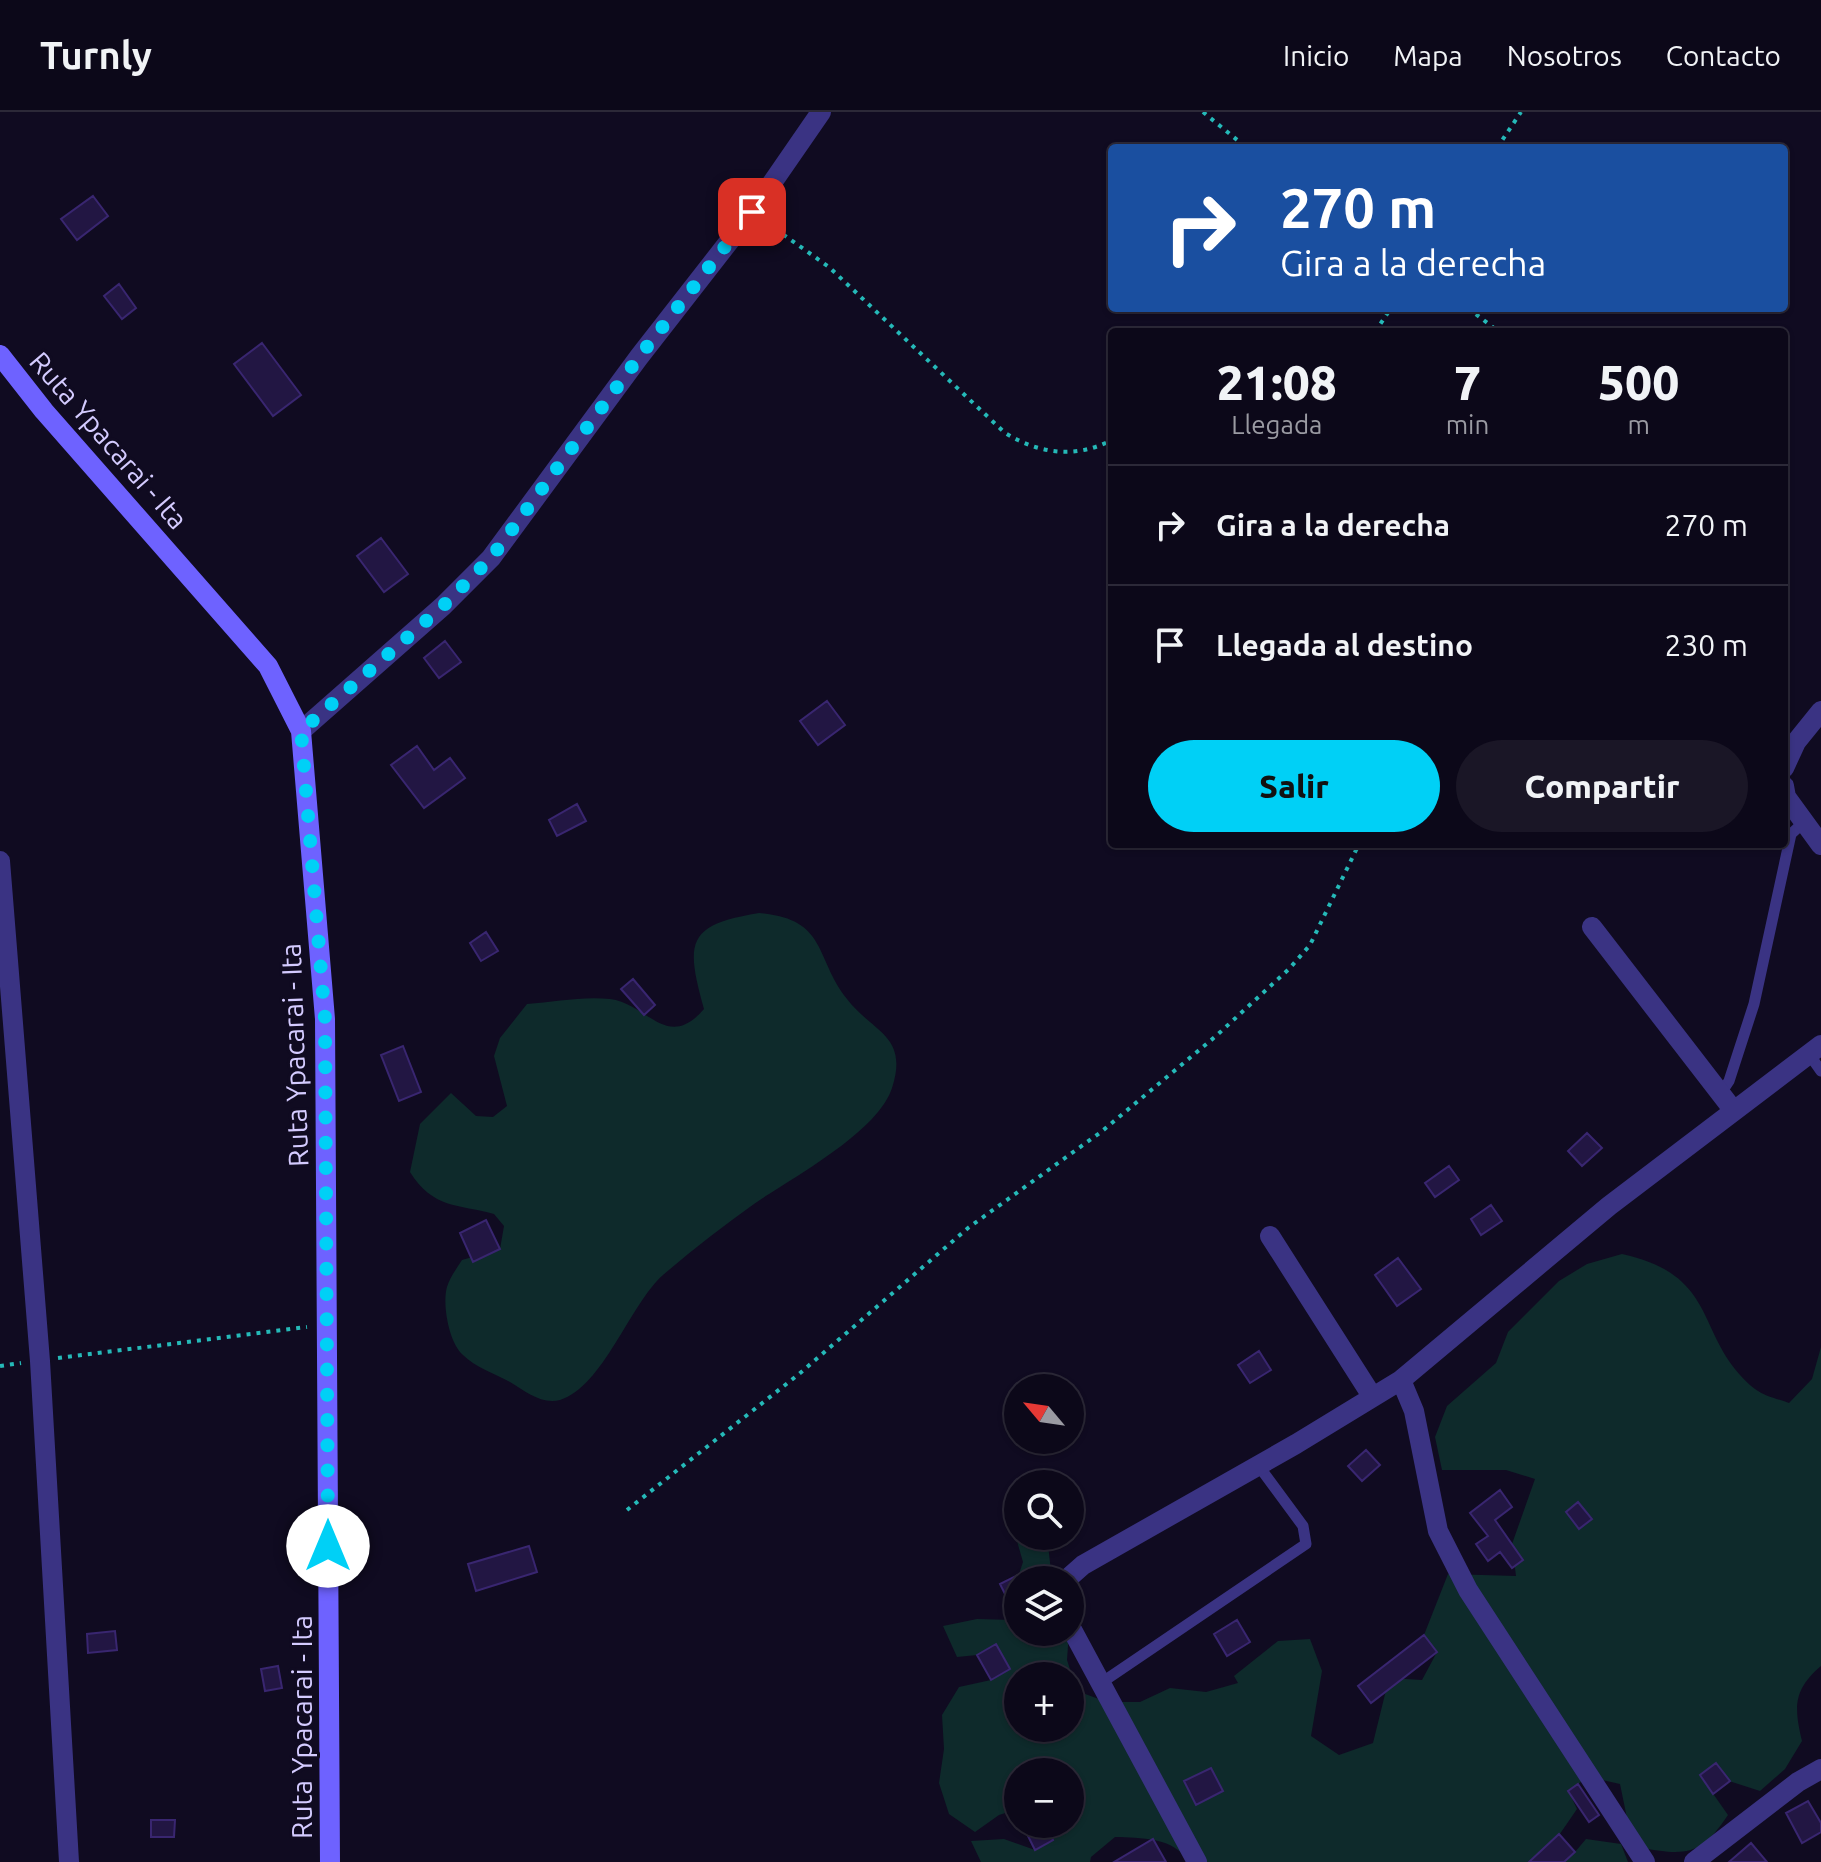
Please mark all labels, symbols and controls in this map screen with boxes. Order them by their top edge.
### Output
text: Turnly [40,34,152,76]
text: Inicio [1283,40,1349,71]
text: Mapa [1393,40,1463,71]
text: Nosotros [1507,40,1622,71]
text: Contacto [1666,40,1781,71]
icon: right [1148,176,1252,280]
text: 270 m [1280,176,1436,239]
pin [718,178,786,246]
icon: arrive [730,190,774,234]
text: Gira a la derecha [1280,242,1546,283]
street label: Ruta Ypacarai - Ita [24,345,194,535]
text: 21:08 [1217,355,1337,409]
text: 7 [1454,355,1481,409]
text: 500 [1598,355,1679,409]
text: Llegada [1231,410,1322,439]
text: min [1446,410,1489,439]
text: m [1627,410,1650,439]
icon: right [1148,503,1192,547]
text: Gira a la derecha [1216,508,1450,542]
text: 270 m [1664,508,1748,542]
icon: arrive [1148,623,1192,667]
text: Llegada al destino [1216,628,1473,662]
text: 230 m [1664,628,1748,662]
button: Salir [1148,740,1440,832]
button: Compartir [1456,740,1748,832]
street label: Ruta Ypacarai - Ita [275,943,313,1167]
north arrow [1004,1374,1084,1454]
map controls [1004,1374,1084,1838]
button: search [1004,1470,1084,1550]
position arrow [286,1504,370,1588]
button: layers [1004,1566,1084,1646]
street label: Ruta Ypacarai - Ita [286,1615,317,1839]
button: + [1004,1662,1084,1742]
button: − [1004,1758,1084,1838]

